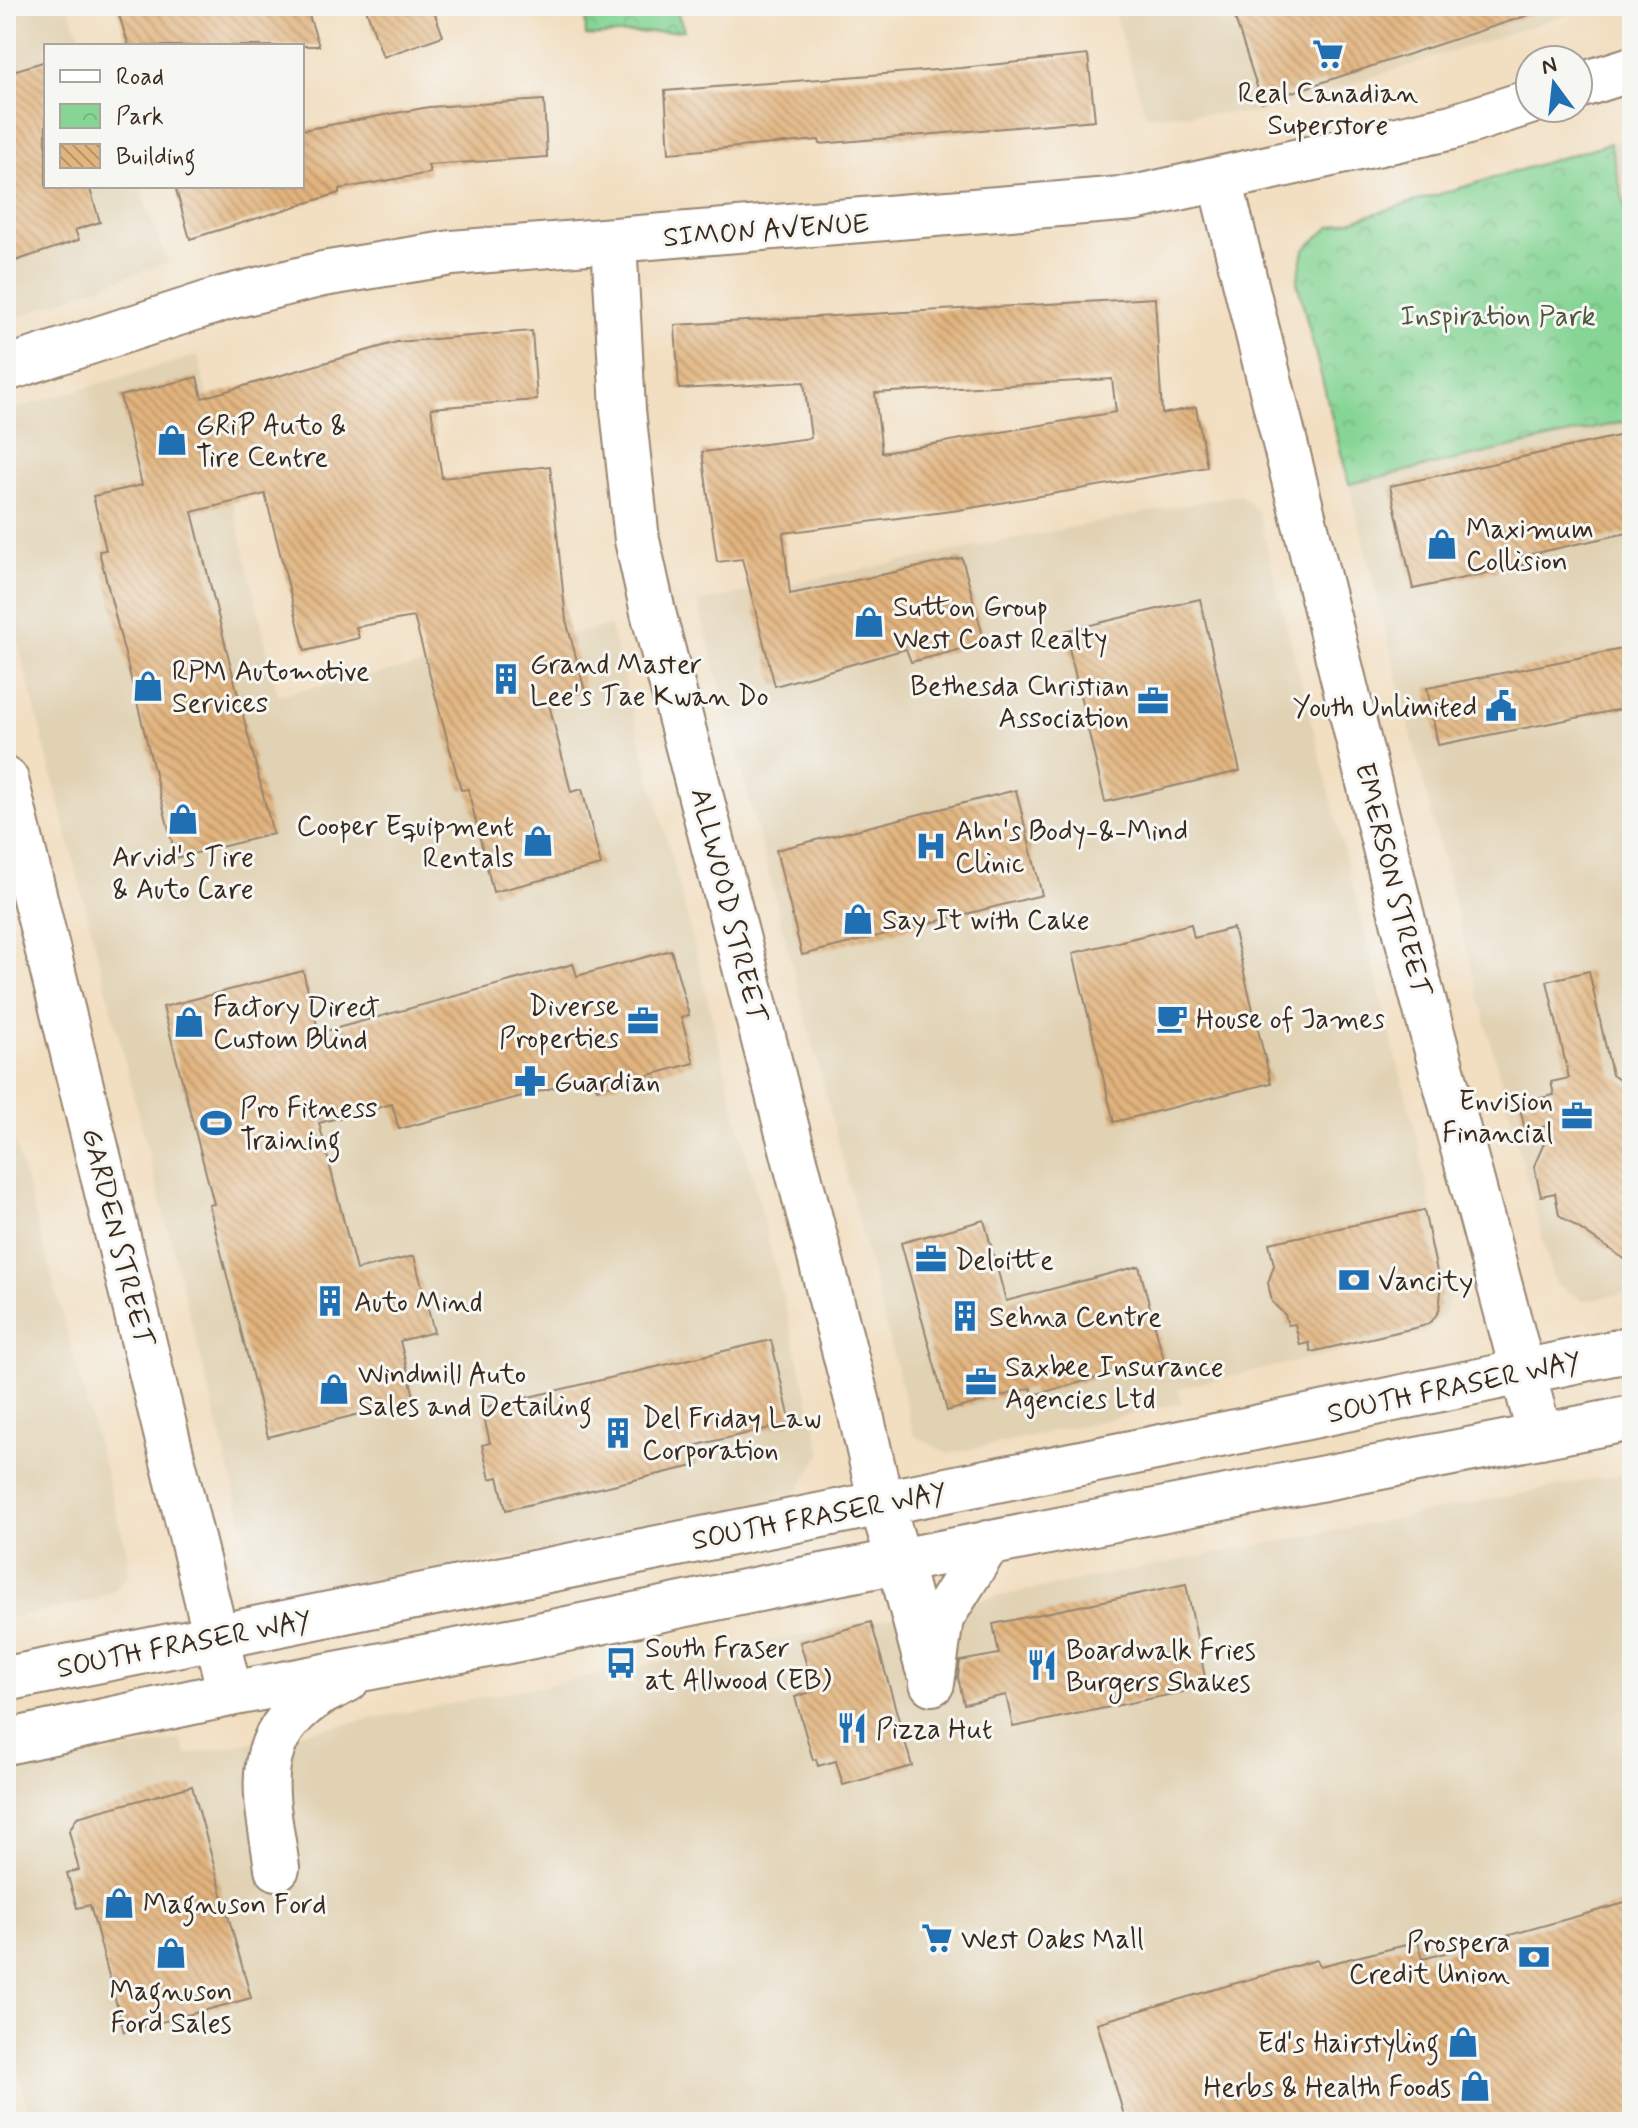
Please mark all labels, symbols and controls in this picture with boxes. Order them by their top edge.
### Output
supermarket icon: Real Canadian Superstore [1311,37,1345,71]
legend [44,44,304,188]
north arrow [1514,44,1594,124]
text: N [1539,51,1560,82]
text: Road [116,62,164,93]
place label: Real Canadian Superstore [1238,76,1418,145]
text: Park [116,102,164,133]
text: Building [116,142,196,176]
street label: SIMON AVENUE [662,206,870,257]
park label: Inspiration Park [1400,299,1596,336]
place label: GRiP Auto & Tire Centre [196,408,347,477]
shop icon: GRiP Auto & Tire Centre [155,423,189,457]
place label: Maximum Collision [1466,512,1594,581]
shop icon: Maximum Collision [1425,527,1459,561]
place label: Sutton Group West Coast Realty [893,590,1107,659]
shop icon: Sutton Group West Coast Realty [852,605,886,639]
place label: Grand Master Lee's Tae Kwan Do [530,647,769,716]
place label: RPM Automotive Services [172,654,370,723]
building icon: Grand Master Lee's Tae Kwan Do [489,662,523,696]
shop icon: RPM Automotive Services [131,669,165,703]
place label: Bethesda Christian Association [910,669,1129,738]
office icon: Bethesda Christian Association [1136,684,1170,718]
public building icon: Youth Unlimited [1484,689,1518,723]
place label: Youth Unlimited [1293,690,1477,727]
street label: EMERSON STREET [1345,759,1439,1001]
street label: ALLWOOD STREET [681,785,775,1028]
shop icon: Arvid's Tire & Auto Care [166,802,200,836]
place label: Cooper Equipment Rentals [297,809,514,878]
place label: Ahn's Body-&-Mind Clinic [955,814,1188,883]
shop icon: Cooper Equipment Rentals [521,824,555,858]
hospital icon: Ahn's Body-&-Mind Clinic [914,829,948,863]
place label: Arvid's Tire & Auto Care [112,840,254,909]
shop icon: Say It with Cake [841,902,875,936]
place label: Say It with Cake [882,903,1090,940]
place label: Diverse Properties [499,989,619,1058]
place label: Factory Direct Custom Blind [213,990,380,1059]
cafe icon: House of James [1155,1001,1189,1035]
place label: House of James [1196,1002,1385,1039]
office icon: Diverse Properties [626,1004,660,1038]
shop icon: Factory Direct Custom Blind [172,1005,206,1039]
pharmacy icon: Guardian [513,1064,547,1098]
place label: Guardian [554,1065,661,1102]
place label: Envision Financial [1442,1084,1553,1153]
place label: Pro Fitness Training [240,1091,378,1163]
office icon: Envision Financial [1560,1099,1594,1133]
sports icon: Pro Fitness Training [199,1106,233,1140]
street label: GARDEN STREET [72,1125,162,1351]
office icon: Deloitte [914,1242,948,1276]
place label: Deloitte [955,1243,1054,1280]
bank icon: Vancity [1337,1263,1371,1297]
place label: Vancity [1378,1264,1473,1301]
building icon: Auto Mind [313,1284,347,1318]
place label: Auto Mind [354,1285,483,1322]
building icon: Sehna Centre [948,1299,982,1333]
place label: Sehna Centre [989,1300,1162,1337]
street label: SOUTH FRASER WAY [1324,1343,1585,1433]
place label: Saxbee Insurance Agencies Ltd [1005,1350,1224,1419]
place label: Windmill Auto Sales and Detailing [358,1357,592,1429]
office icon: Saxbee Insurance Agencies Ltd [964,1365,998,1399]
shop icon: Windmill Auto Sales and Detailing [317,1372,351,1406]
place label: Del Friday Law Corporation [642,1401,821,1470]
building icon: Del Friday Law Corporation [601,1416,635,1450]
street label: SOUTH FRASER WAY [689,1475,950,1560]
street label: SOUTH FRASER WAY [54,1603,315,1688]
place label: South Fraser at Allwood (EB) [645,1631,832,1700]
place label: Boardwalk Fries Burgers Shakes [1066,1633,1256,1704]
bus stop icon: South Fraser at Allwood (EB) [604,1646,638,1680]
restaurant icon: Boardwalk Fries Burgers Shakes [1025,1648,1059,1682]
restaurant icon: Pizza Hut [835,1711,869,1745]
place label: Pizza Hut [876,1712,992,1749]
shop icon: Magnuson Ford [102,1886,136,1920]
place label: Magnuson Ford [143,1887,326,1927]
supermarket icon: West Oaks Mall [920,1921,954,1955]
place label: West Oaks Mall [961,1922,1144,1959]
place label: Prospera Credit Union [1349,1925,1510,1994]
shop icon: Magnuson Ford Sales [154,1936,188,1970]
bank icon: Prospera Credit Union [1517,1940,1551,1974]
place label: Magnuson Ford Sales [109,1974,233,2043]
shop icon: Ed's Hairstyling [1446,2025,1480,2059]
place label: Ed's Hairstyling [1258,2026,1439,2066]
shop icon: Herbs & Health Foods [1458,2069,1492,2103]
place label: Herbs & Health Foods [1204,2070,1451,2107]

